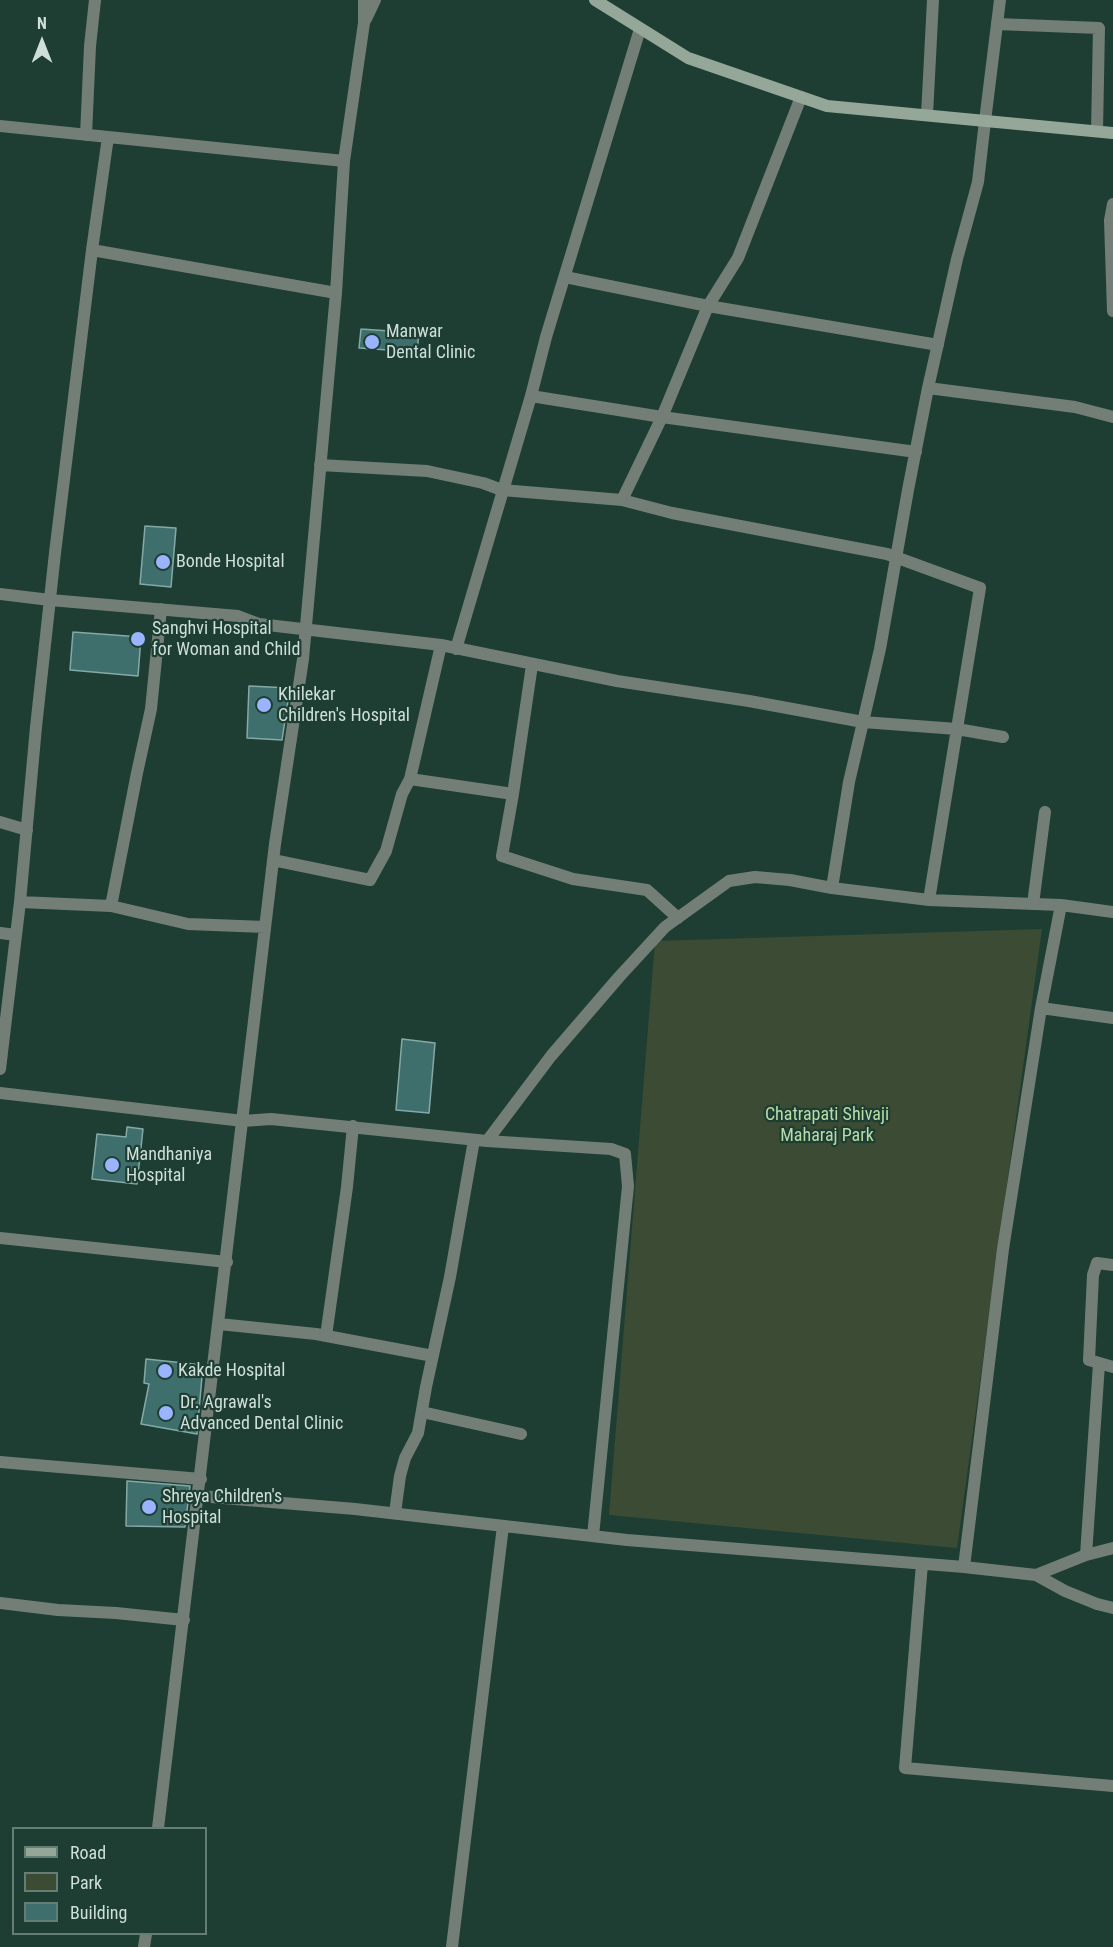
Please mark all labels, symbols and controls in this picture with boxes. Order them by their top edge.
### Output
north arrow [12,12,72,72]
text: N [37,14,47,33]
place label: Manwar Dental Clinic [386,321,475,364]
marker: Manwar Dental Clinic [363,333,381,351]
place label: Bonde Hospital [176,551,285,573]
marker: Bonde Hospital [154,553,172,571]
place label: Sanghvi Hospital for Woman and Child [152,618,300,660]
marker: Sanghvi Hospital for Woman and Child [129,630,147,648]
place label: Khilekar Children's Hospital [278,684,410,726]
marker: Khilekar Children's Hospital [255,696,273,714]
park label: Chatrapati Shivaji Maharaj Park [765,1104,889,1146]
place label: Mandhaniya Hospital [126,1144,212,1186]
marker: Mandhaniya Hospital [103,1156,121,1174]
place label: Kakde Hospital [178,1360,285,1382]
marker: Kakde Hospital [156,1362,174,1380]
place label: Dr. Agrawal's Advanced Dental Clinic [180,1392,343,1434]
marker: Dr. Agrawal's Advanced Dental Clinic [157,1404,175,1422]
place label: Shreya Children's Hospital [162,1486,282,1528]
marker: Shreya Children's Hospital [140,1498,158,1516]
legend [12,1827,207,1935]
text: Road [70,1842,106,1863]
text: Park [70,1872,102,1893]
text: Building [70,1902,127,1923]

